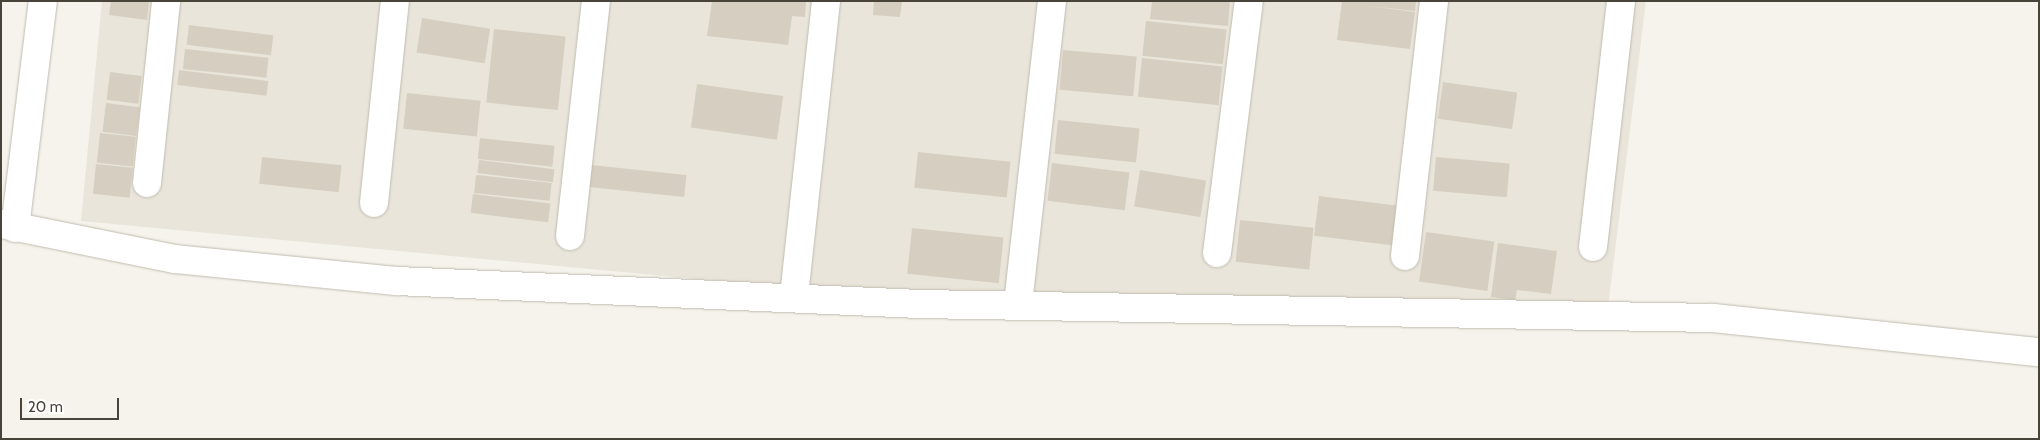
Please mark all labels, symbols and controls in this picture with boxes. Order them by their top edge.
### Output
scale bar [22,388,121,420]
text: 20 m [28,398,63,416]

